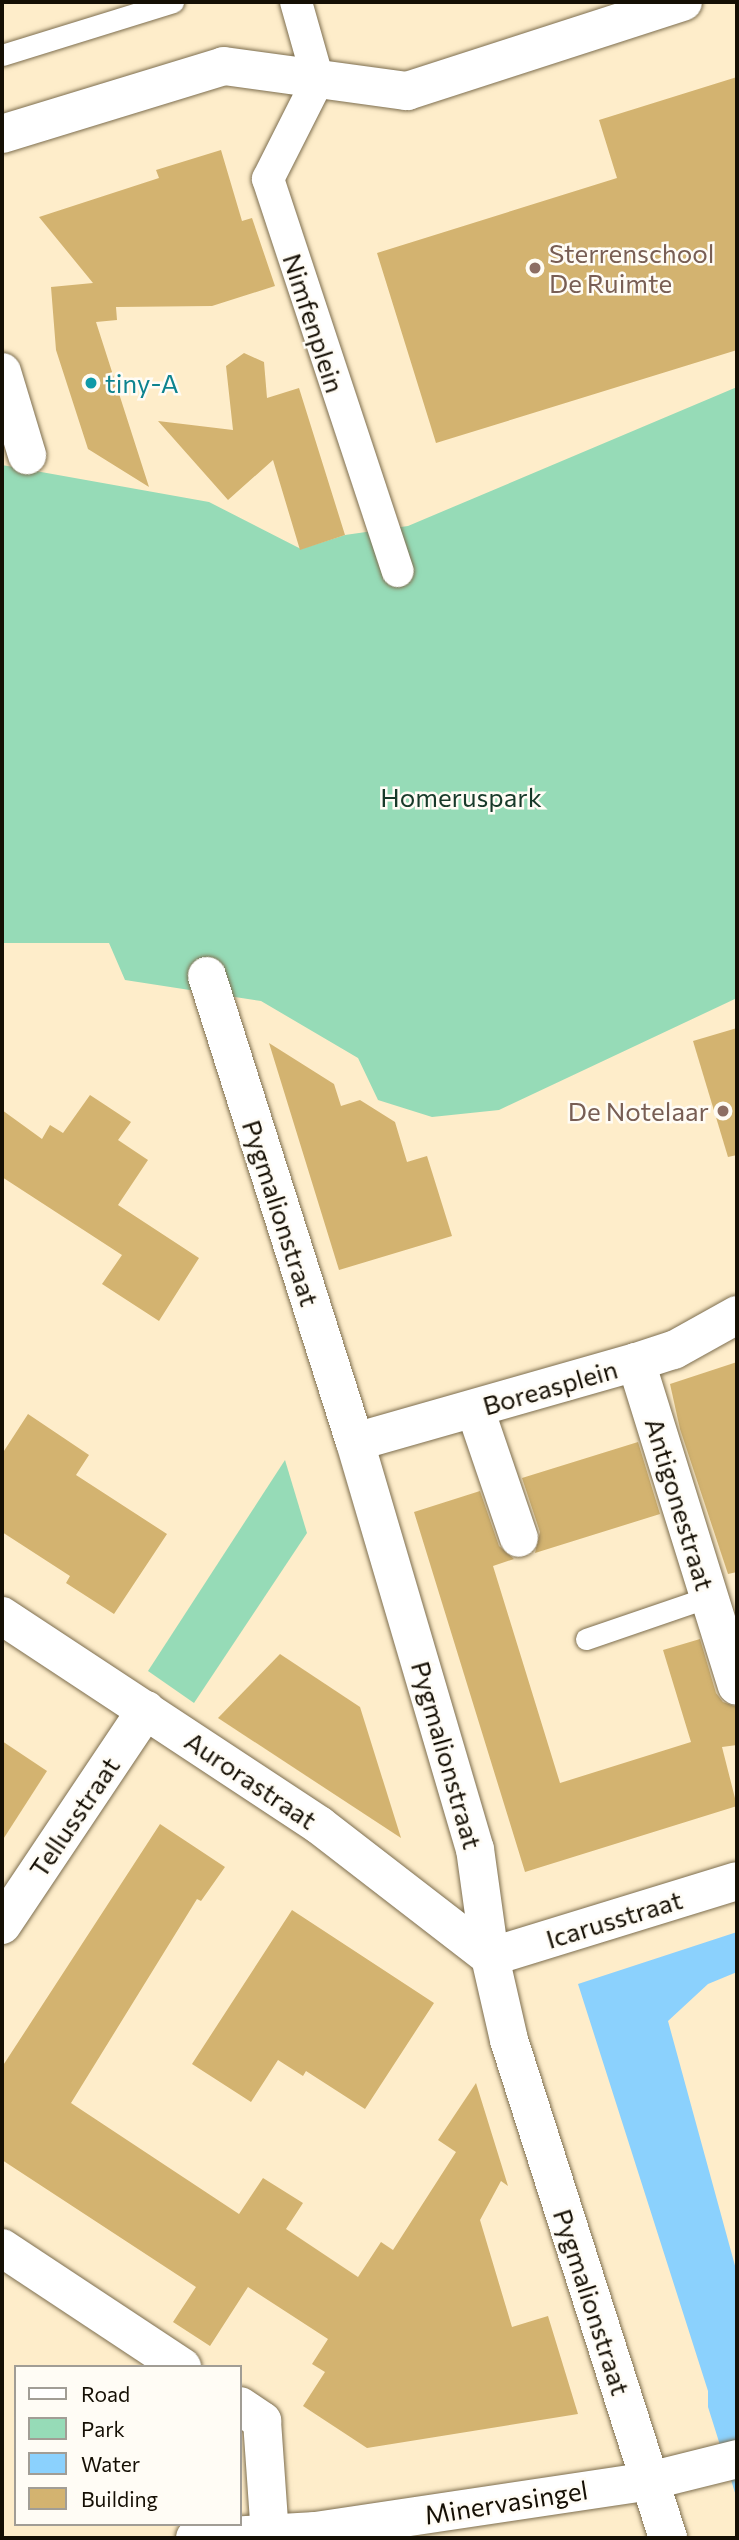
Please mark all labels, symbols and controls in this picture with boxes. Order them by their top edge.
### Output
place label: Sterrenschool De Ruimte [549,237,714,298]
street label: Nimfenplein [277,249,351,397]
marker: Sterrenschool De Ruimte [527,260,543,276]
place label: tiny-A [105,367,179,399]
marker: tiny-A [83,375,99,391]
park label: Homeruspark [380,781,542,813]
place label: De Notelaar [568,1095,709,1127]
marker: De Notelaar [715,1103,731,1119]
street label: Pygmalionstraat [236,1116,326,1310]
street label: Boreasplein [479,1353,621,1421]
street label: Antigonestraat [639,1414,721,1594]
street label: Pygmalionstraat [405,1657,489,1853]
street label: Aurorastraat [179,1725,323,1835]
street label: Tellusstraat [22,1751,126,1883]
street label: Icarusstraat [542,1883,686,1955]
street label: Pygmalionstraat [547,2205,637,2399]
legend [14,2365,242,2526]
text: Road [81,2381,130,2406]
text: Park [81,2416,125,2441]
text: Water [81,2451,140,2476]
street label: Minervasingel [422,2474,590,2530]
text: Building [81,2486,158,2511]

